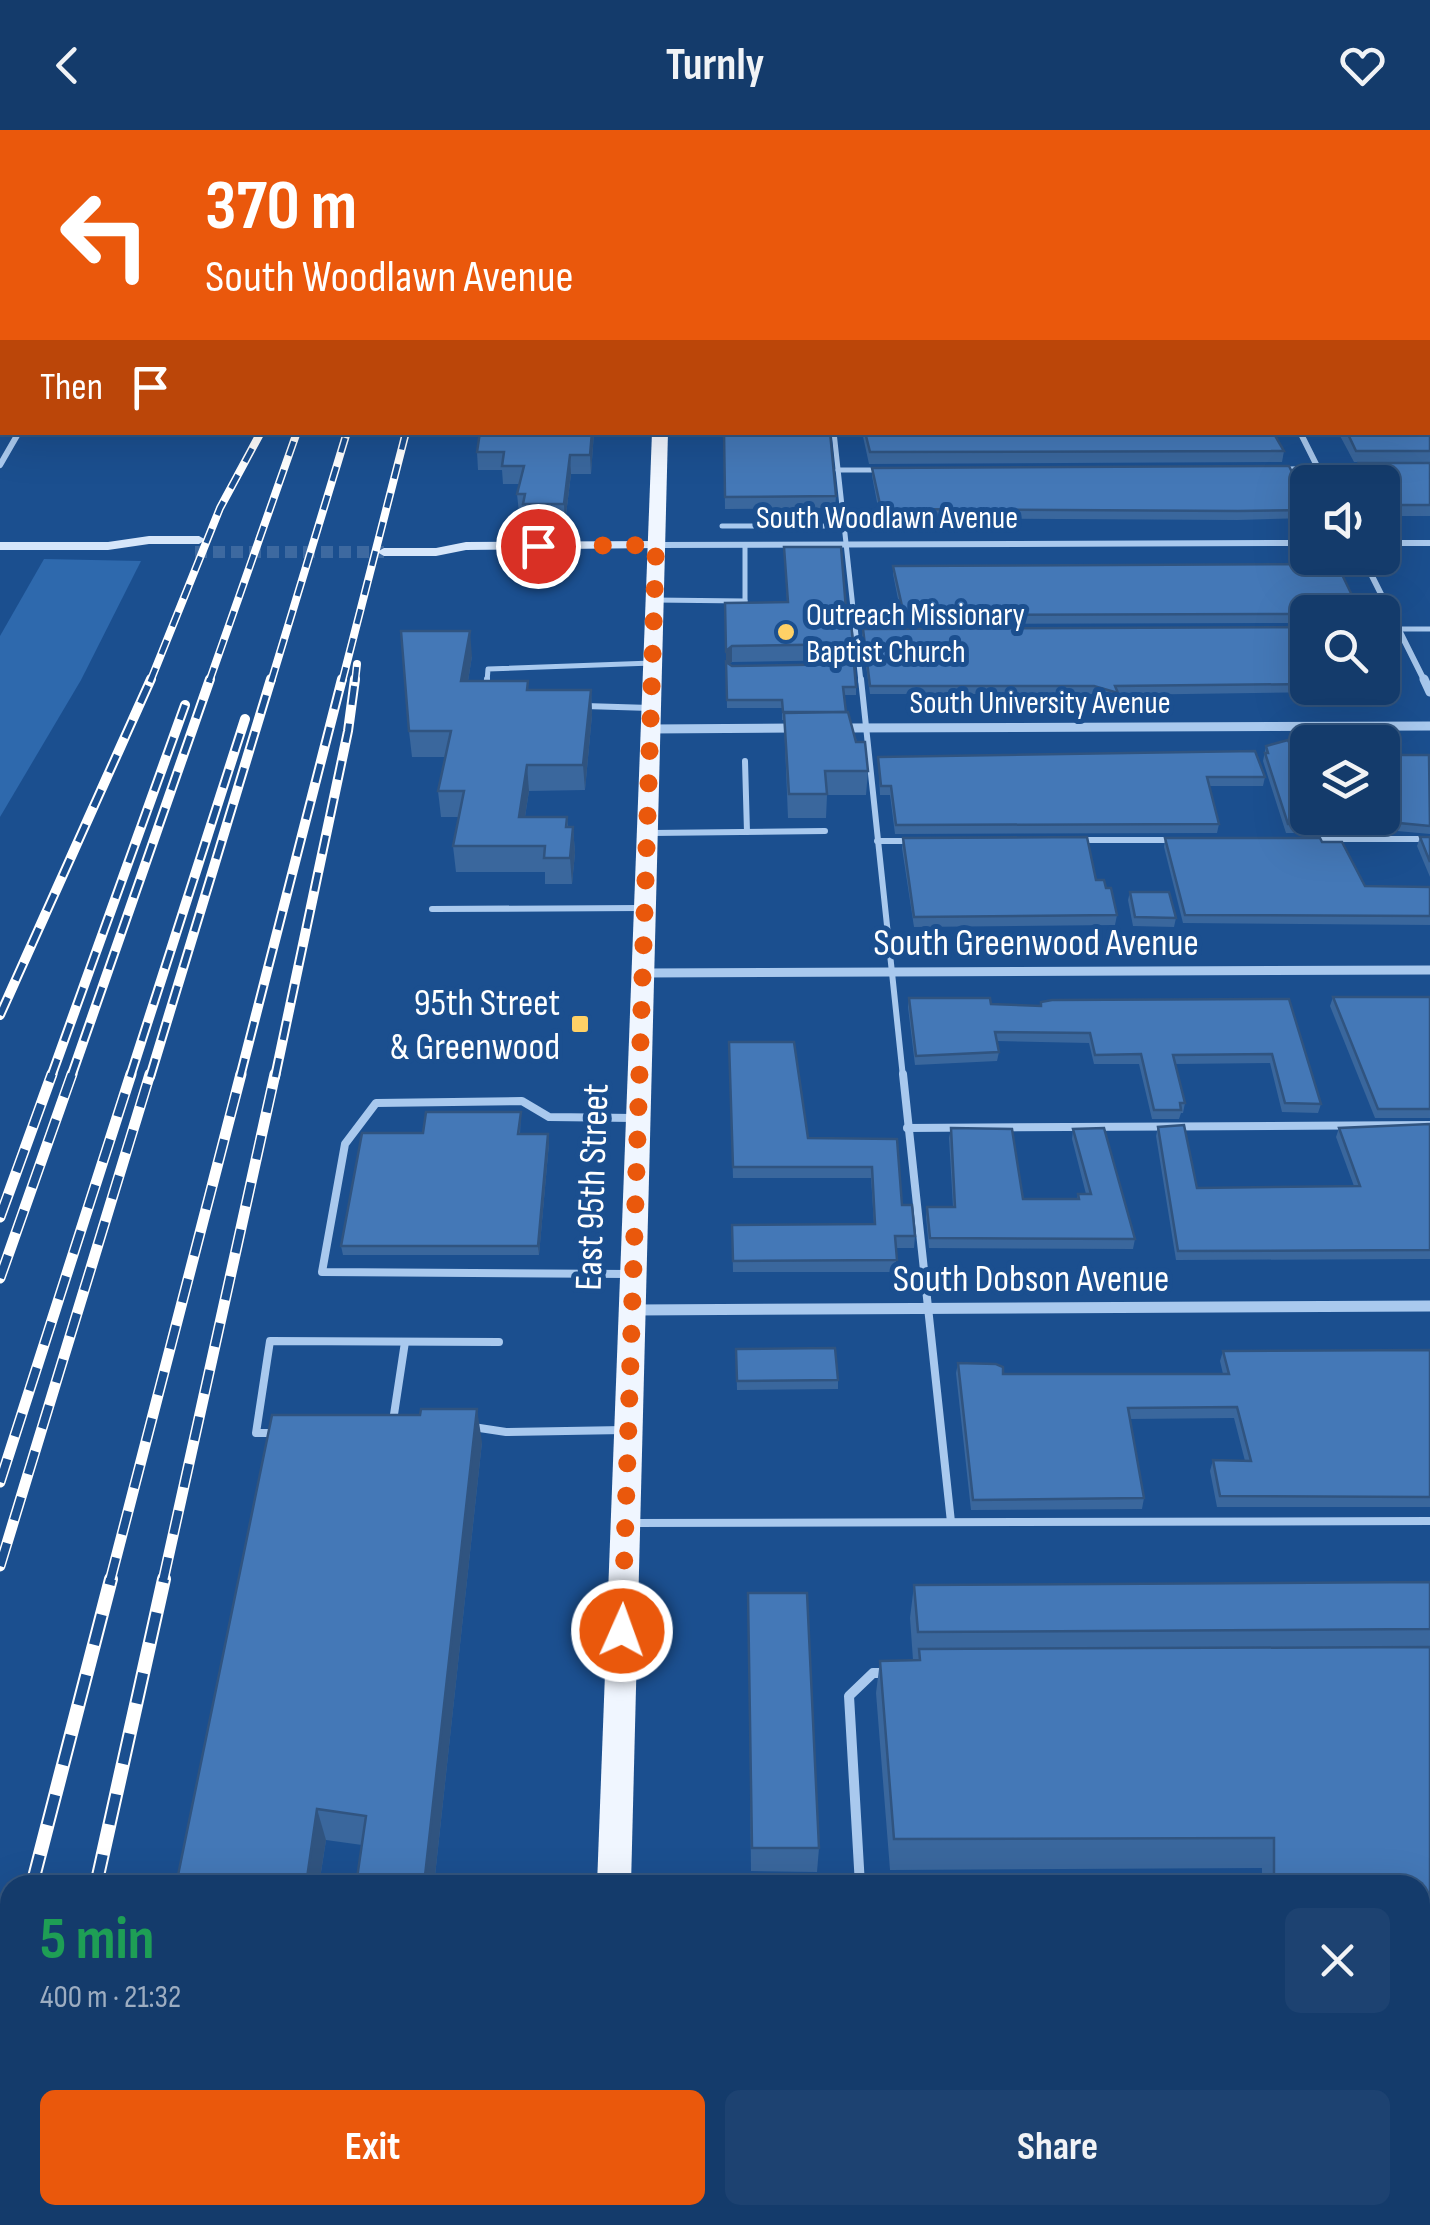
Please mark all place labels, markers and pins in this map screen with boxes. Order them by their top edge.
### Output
pin [496,504,581,589]
place label: Outreach Missionary Baptist Church [806,596,1025,672]
marker: Outreach Missionary Baptist Church [775,621,797,643]
place label: 95th Street & Greenwood [390,981,560,1070]
marker: 95th Street & Greenwood [569,1013,591,1035]

